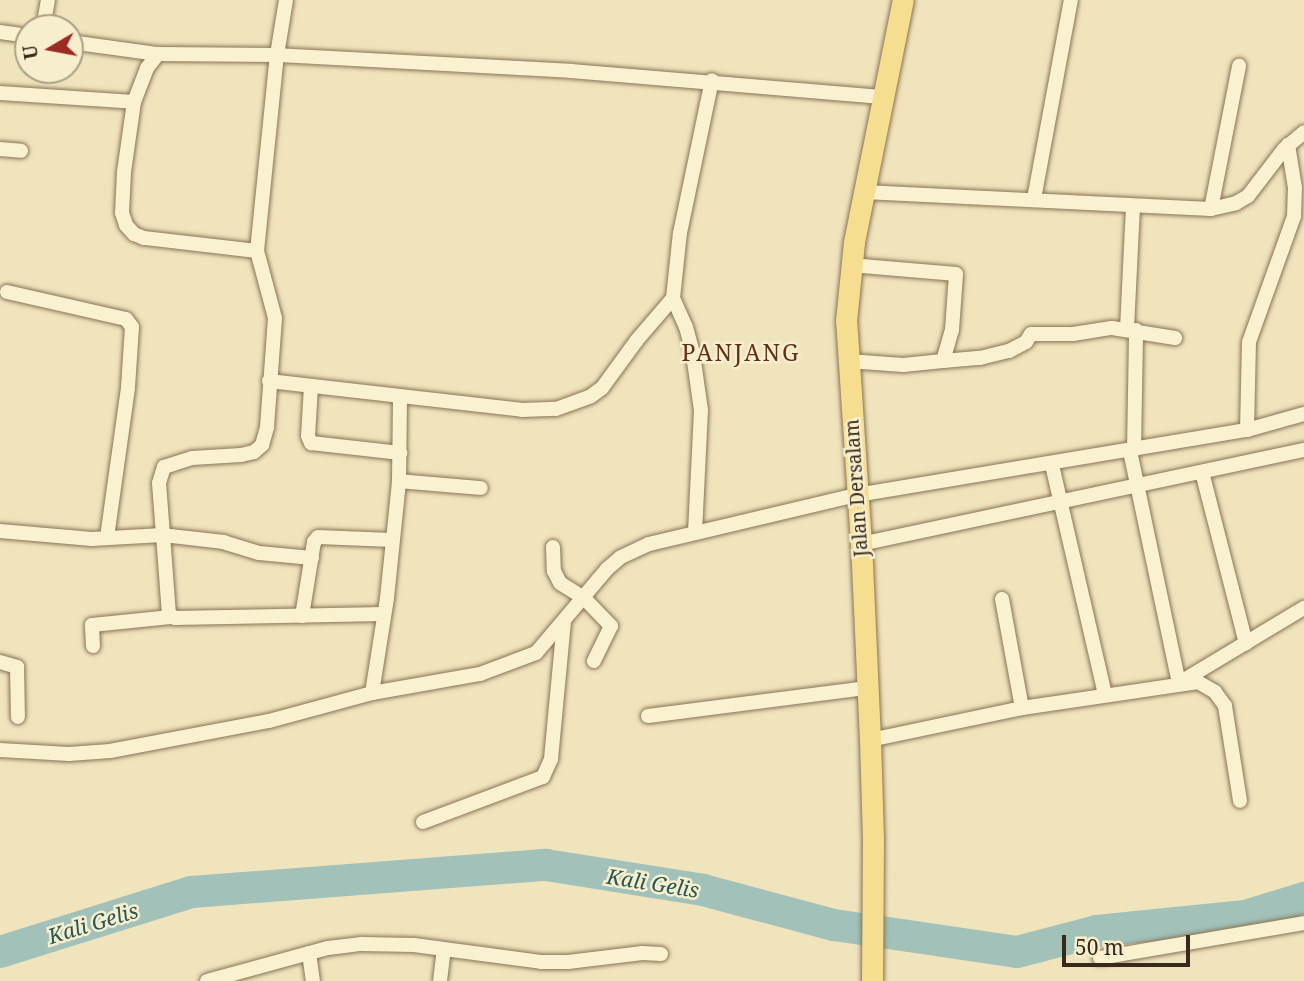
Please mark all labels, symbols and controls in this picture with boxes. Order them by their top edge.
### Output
north arrow [14,14,84,84]
text: U [16,43,44,62]
district label: PANJANG [682,338,800,366]
street label: Jalan Dersalam [841,418,873,558]
water label: Kali Gelis [605,863,701,903]
water label: Kali Gelis [45,897,141,949]
scale bar [1066,922,1194,966]
text: 50 m [1075,933,1124,961]

